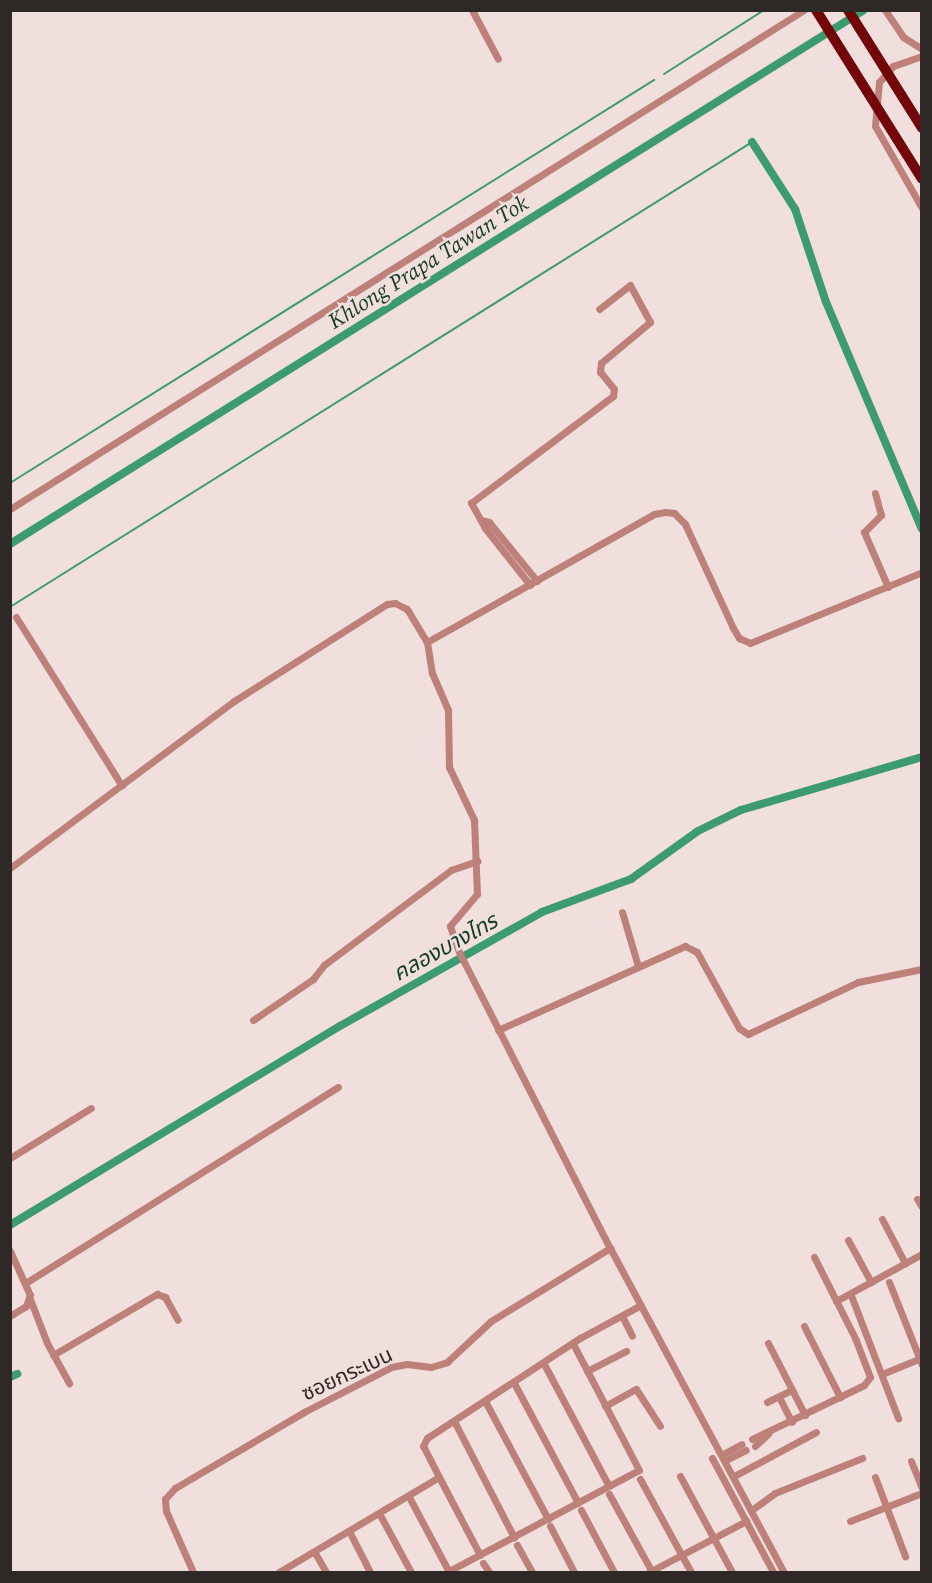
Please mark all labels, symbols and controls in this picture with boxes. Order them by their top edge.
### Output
water label: Khlong Prapa Tawan Tok [323,190,533,334]
water label: คลองบางไทร [388,907,502,987]
street label: ซอยกระเบน [297,1342,397,1406]

